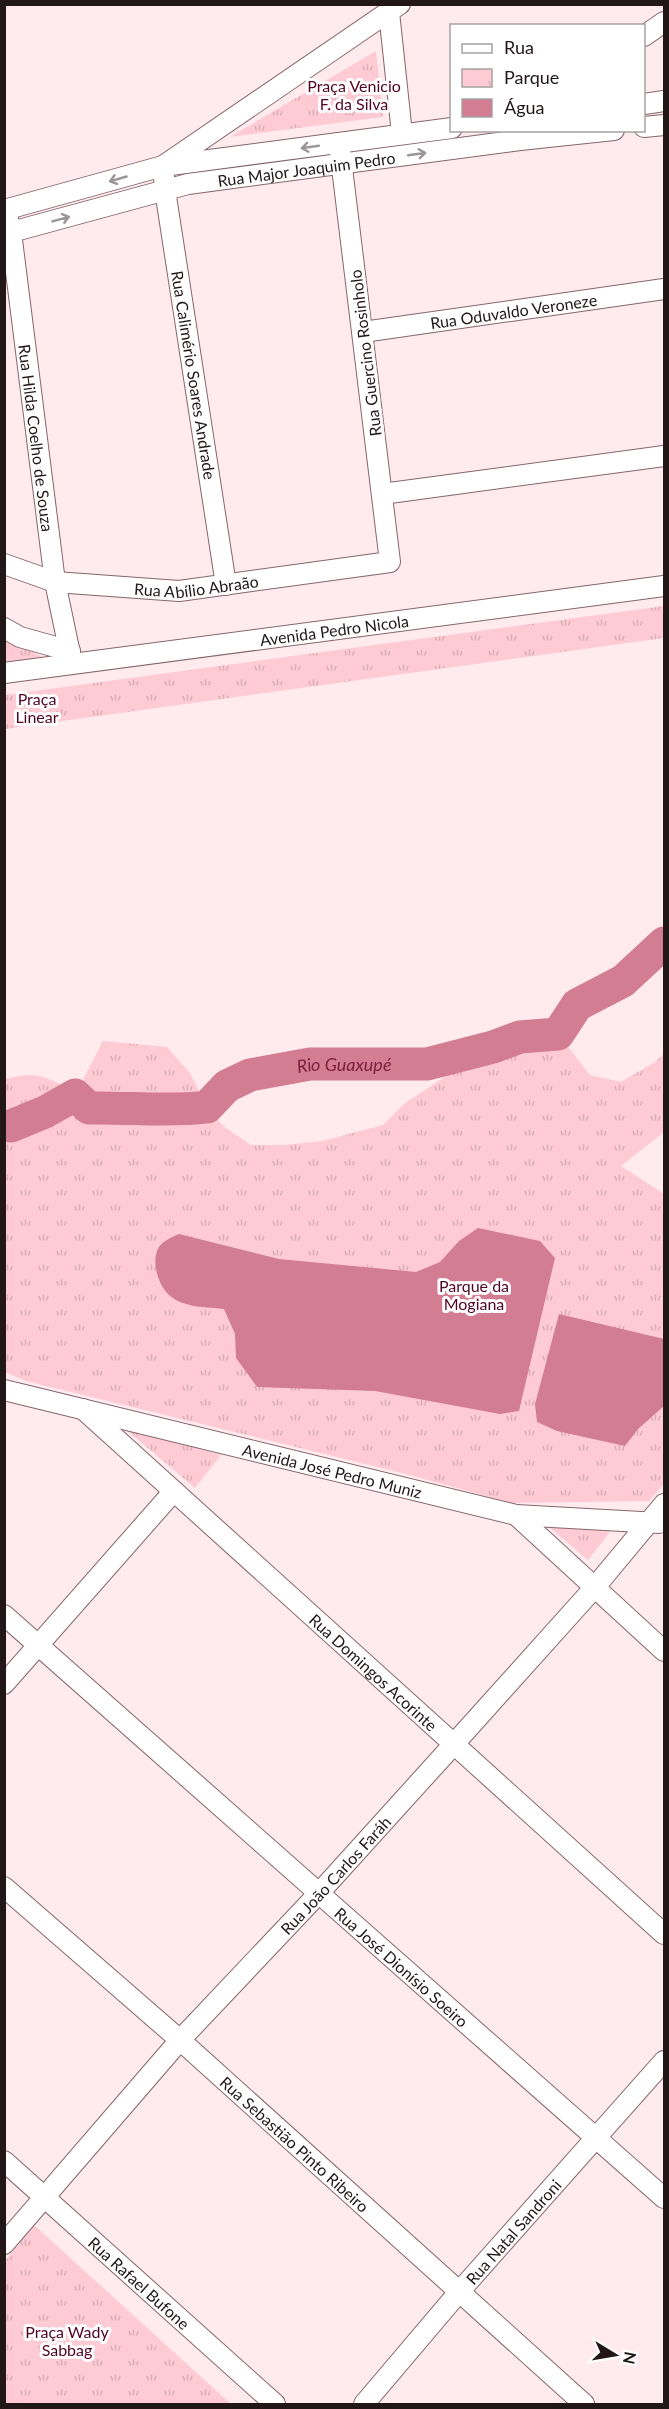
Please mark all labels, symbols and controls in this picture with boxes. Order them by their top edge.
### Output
legend [450,24,645,132]
text: Rua [504,36,534,58]
text: Parque [504,66,559,88]
park label: Praça Venicio F. da Silva [307,76,401,113]
text: Água [504,96,545,118]
one-way arrow [301,141,321,152]
street label: Rua Major Joaquim Pedro [216,147,396,190]
one-way arrow [407,149,427,160]
one-way arrow [109,174,128,185]
one-way arrow [51,212,70,224]
street label: Rua Calimério Soares Andrade [168,269,220,481]
street label: Rua Guercino Rosinholo [345,269,385,437]
street label: Rua Oduvaldo Veroneze [429,289,598,332]
street label: Rua Hilda Coelho de Souza [16,343,58,533]
street label: Rua Abílio Abraão [134,571,260,601]
street label: Avenida Pedro Nicola [259,610,410,649]
park label: Praça Linear [15,689,59,726]
water label: Rio Guaxupé [295,1053,392,1077]
park label: Parque da Mogiana [439,1276,509,1313]
street label: Avenida José Pedro Muniz [241,1439,424,1501]
street label: Rua Domingos Acorinte [306,1609,442,1734]
street label: Rua João Carlos Faráh [276,1812,394,1938]
street label: Rua José Dionísio Soeiro [331,1903,473,2030]
street label: Rua Sebastião Pinto Ribeiro [217,2072,373,2215]
street label: Rua Natal Sandroni [461,2175,564,2288]
street label: Rua Rafael Bufone [85,2232,194,2333]
park label: Praça Wady Sabbag [25,2322,109,2359]
north arrow [585,2325,645,2385]
text: N [620,2350,641,2366]

